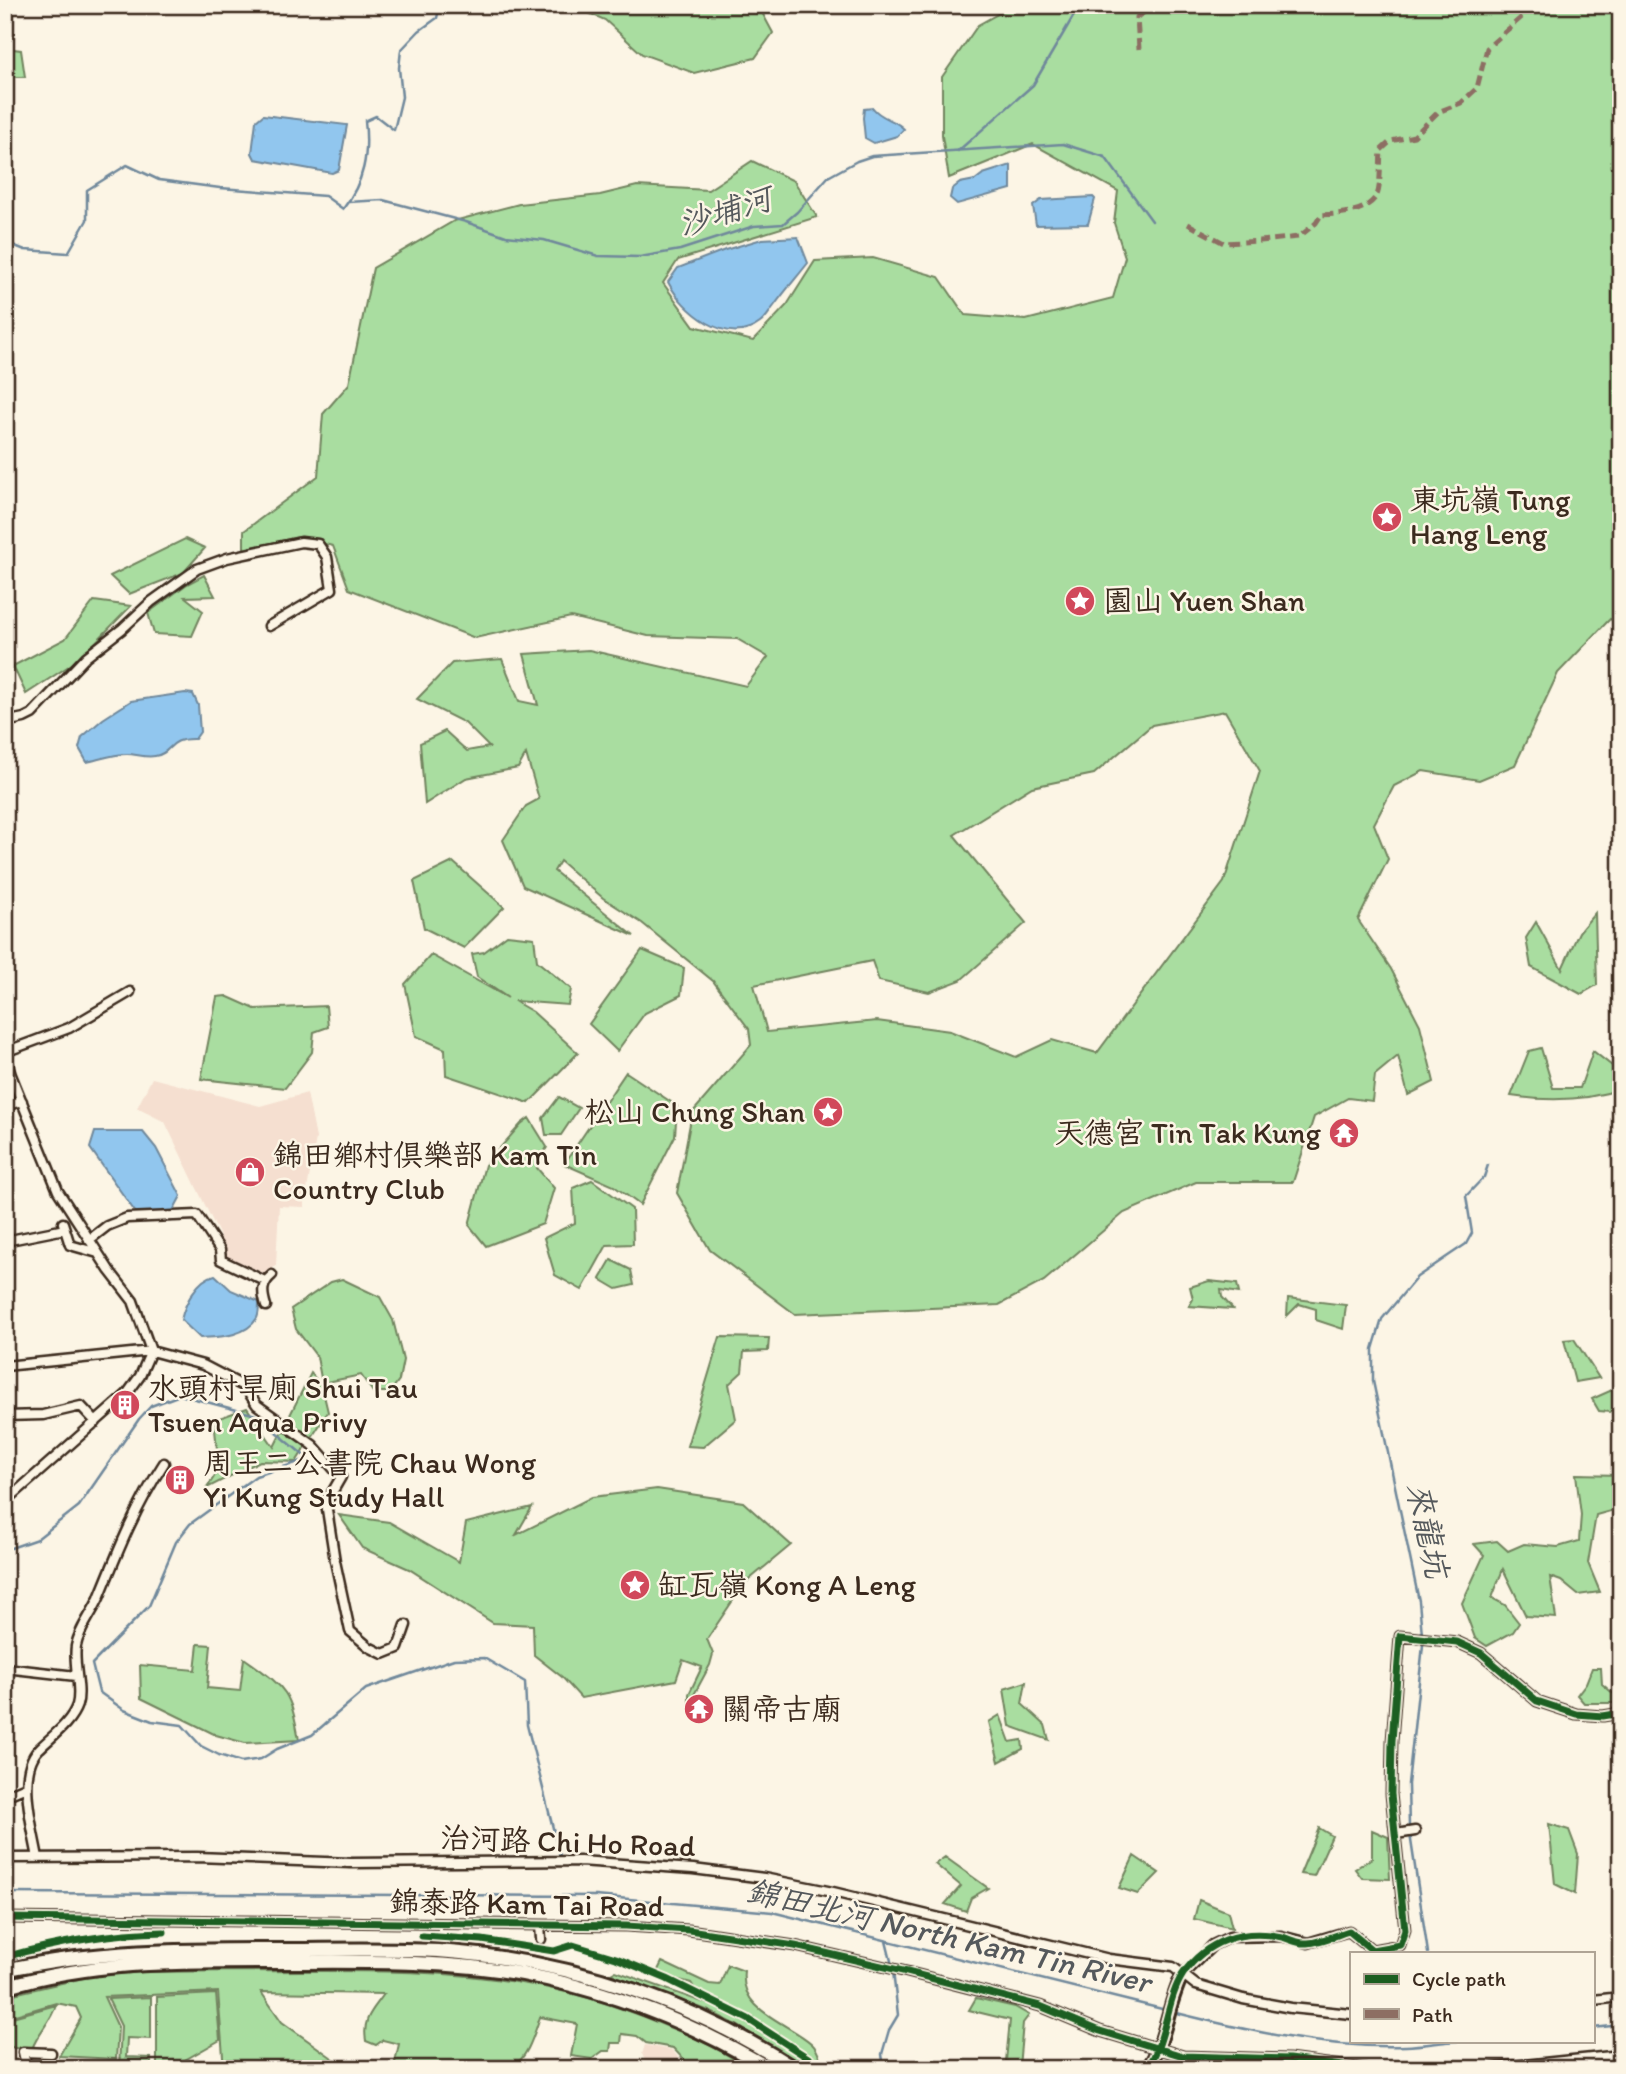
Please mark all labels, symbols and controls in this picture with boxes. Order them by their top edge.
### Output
water label: 沙埔河 [674,177,781,243]
place label: 東坑嶺 Tung Hang Leng [1410,481,1571,552]
place icon: 東坑嶺 Tung Hang Leng [1370,500,1404,534]
place label: 園山 Yuen Shan [1103,582,1305,619]
place icon: 園山 Yuen Shan [1063,584,1097,618]
place label: 松山 Chung Shan [584,1093,805,1130]
place icon: 松山 Chung Shan [811,1095,845,1129]
place label: 天德宮 Tin Tak Kung [1054,1114,1322,1151]
temple icon: 天德宮 Tin Tak Kung [1327,1116,1361,1150]
place label: 錦田鄉村俱樂部 Kam Tin Country Club [273,1136,597,1207]
shop icon: 錦田鄉村俱樂部 Kam Tin Country Club [233,1155,267,1189]
place label: 水頭村旱廁 Shui Tau Tsuen Aqua Privy [148,1369,418,1440]
building icon: 水頭村旱廁 Shui Tau Tsuen Aqua Privy [108,1388,142,1422]
place label: 周王二公書院 Chau Wong Yi Kung Study Hall [203,1444,537,1515]
building icon: 周王二公書院 Chau Wong Yi Kung Study Hall [163,1463,197,1497]
water label: 來龍坑 [1399,1479,1457,1584]
place label: 缸瓦嶺 Kong A Leng [658,1566,916,1603]
place icon: 缸瓦嶺 Kong A Leng [618,1568,652,1602]
place label: 關帝古廟 [722,1690,842,1727]
temple icon: 關帝古廟 [682,1692,716,1726]
street label: 治河路 Chi Ho Road [440,1819,697,1864]
water label: 錦田北河 North Kam Tin River [744,1871,1157,2002]
street label: 錦泰路 Kam Tai Road [389,1883,665,1924]
legend [1350,1952,1594,2042]
text: Cycle path [1412,1966,1506,1991]
text: Path [1412,2002,1453,2027]

